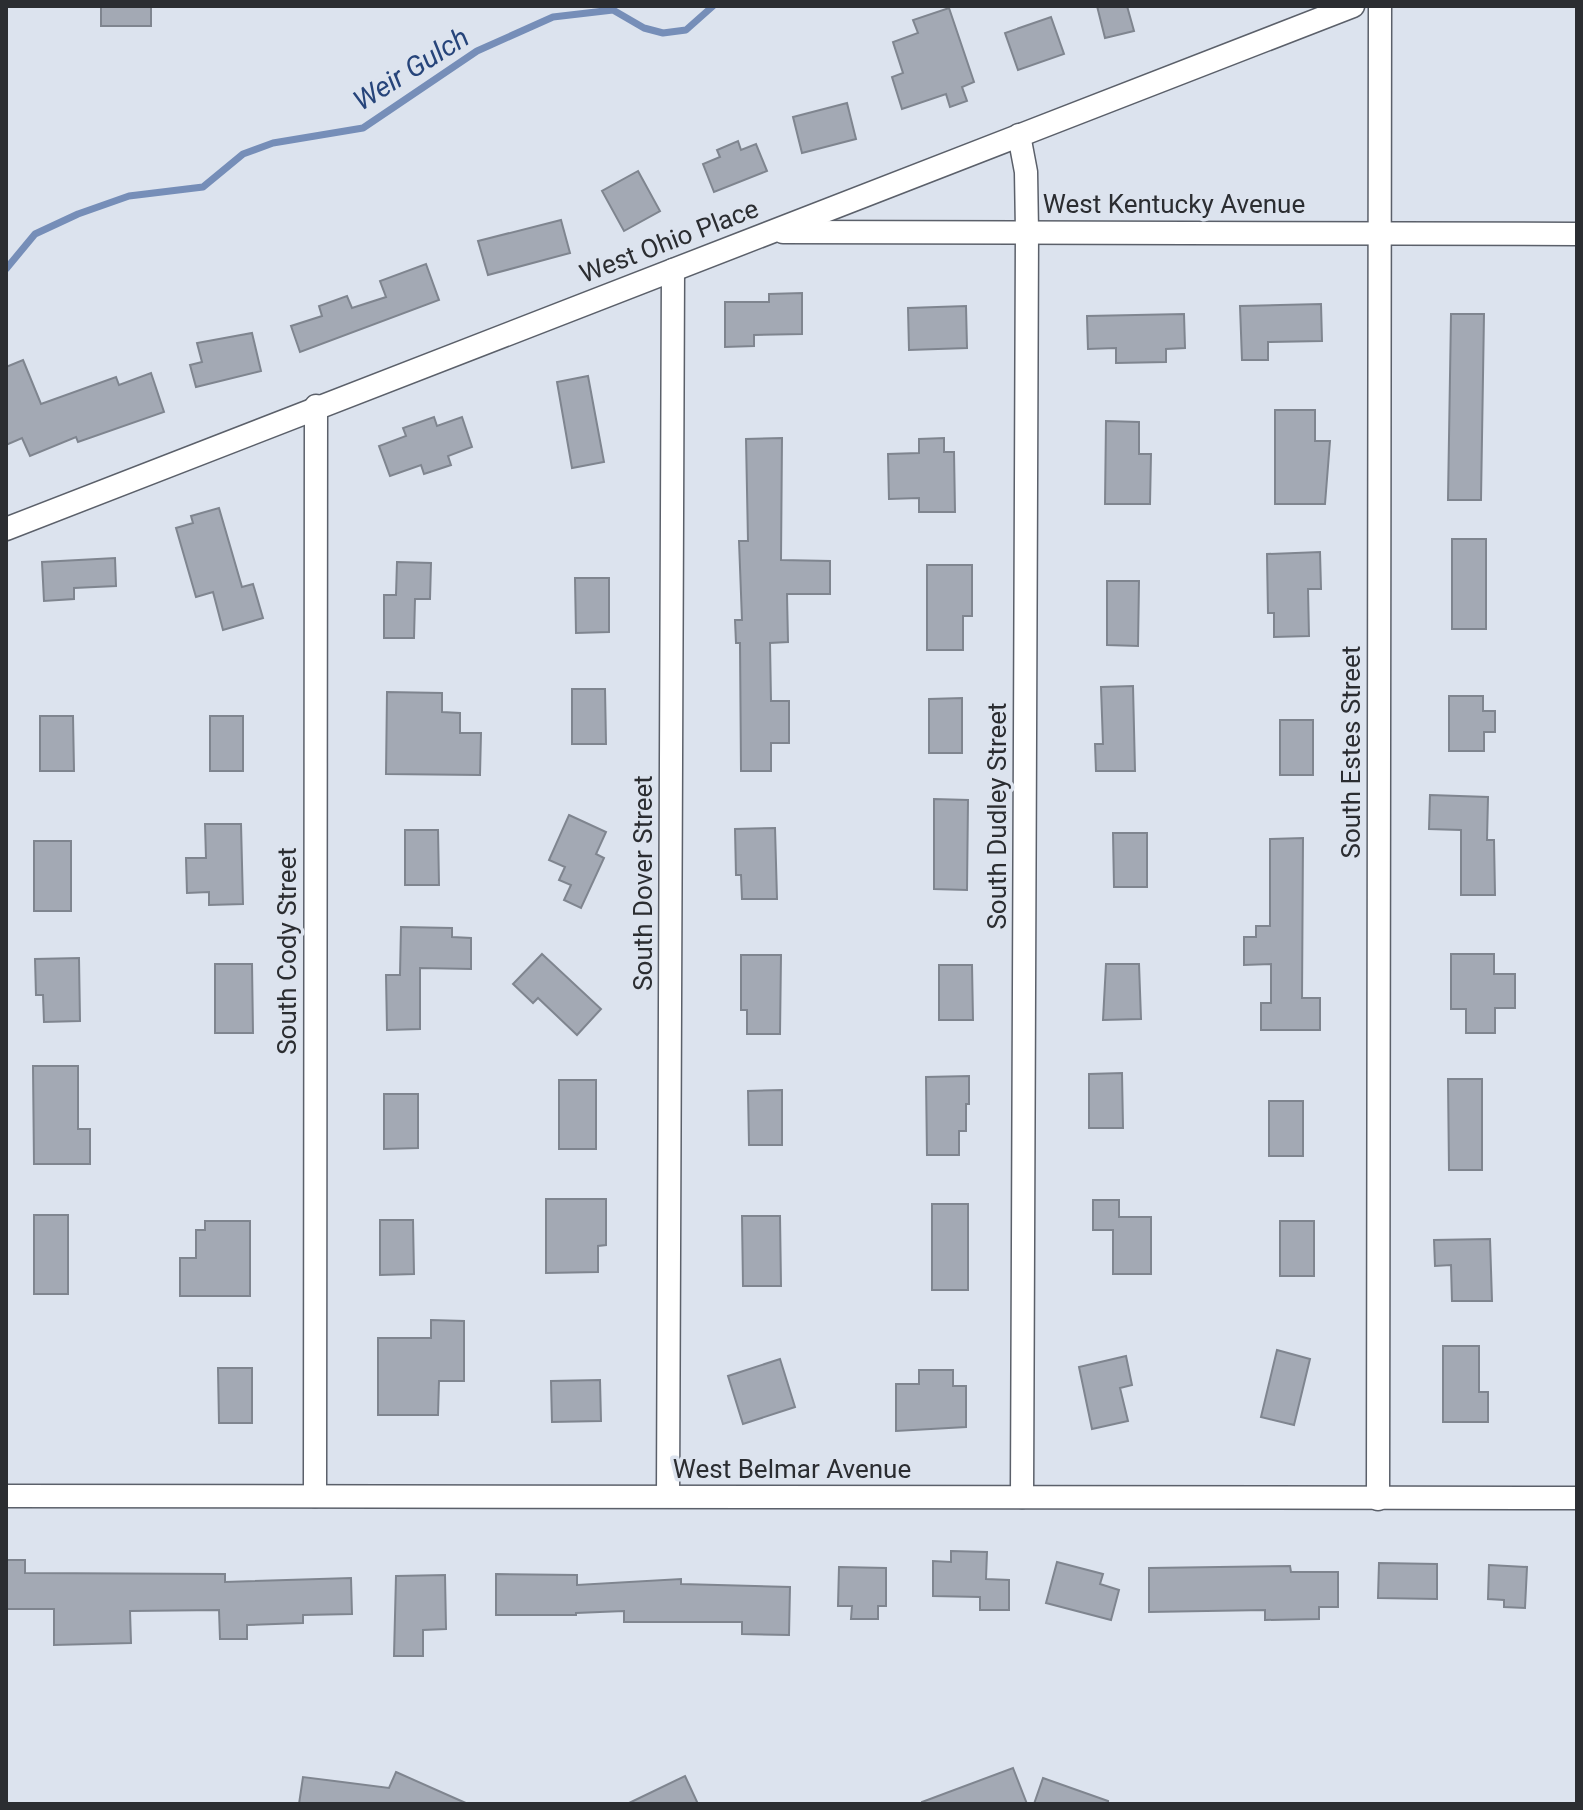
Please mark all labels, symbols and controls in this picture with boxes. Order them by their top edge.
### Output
water label: Weir Gulch [347,21,475,117]
street label: West Kentucky Avenue [1043,189,1305,219]
street label: West Ohio Place [575,193,763,289]
street label: South Estes Street [1336,646,1366,858]
street label: South Dudley Street [982,702,1012,930]
street label: South Dover Street [628,775,658,991]
street label: South Cody Street [272,847,302,1055]
street label: West Belmar Avenue [673,1454,911,1484]

